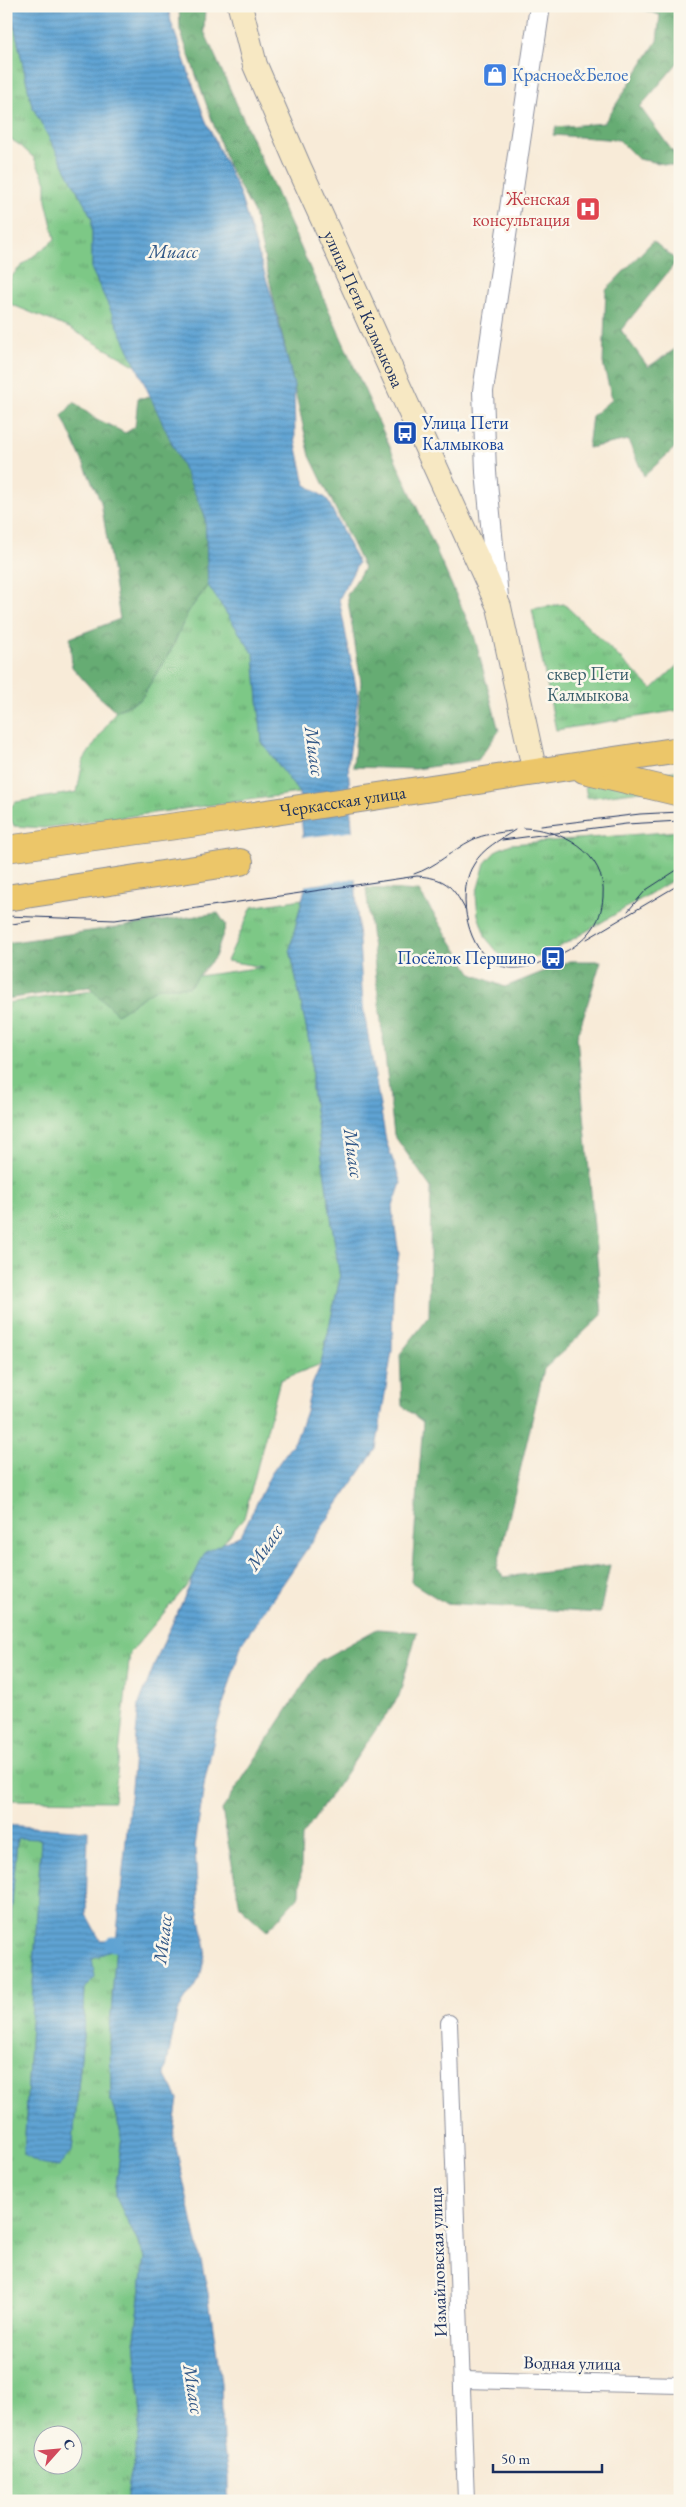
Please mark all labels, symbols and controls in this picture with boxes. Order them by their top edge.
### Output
shop icon: Красное&Белое [482,62,508,88]
place label: Красное&Белое [512,63,628,86]
place label: Женская консультация [473,187,570,231]
hospital icon: Женская консультация [575,196,601,222]
street label: улица Пети Калмыкова [318,227,410,392]
water label: Миасс [147,239,199,264]
place label: Улица Пети Калмыкова [421,411,509,455]
bus stop icon: Улица Пети Калмыкова [392,420,418,446]
park label: сквер Пети Калмыкова [547,662,630,706]
water label: Миасс [299,724,330,778]
street label: Черкасская улица [278,780,408,822]
bus stop icon: Посёлок Першино [540,945,566,971]
place label: Посёлок Першино [397,946,536,969]
water label: Миасс [338,1126,369,1180]
water label: Миасс [240,1519,289,1576]
water label: Миасс [147,1912,178,1966]
street label: Измайловская улица [423,2185,452,2338]
street label: Водная улица [523,2350,622,2375]
water label: Миасс [177,2362,210,2416]
north arrow [32,2424,82,2474]
text: С [59,2436,80,2453]
scale bar [493,2442,602,2474]
text: 50 m [501,2449,530,2468]

